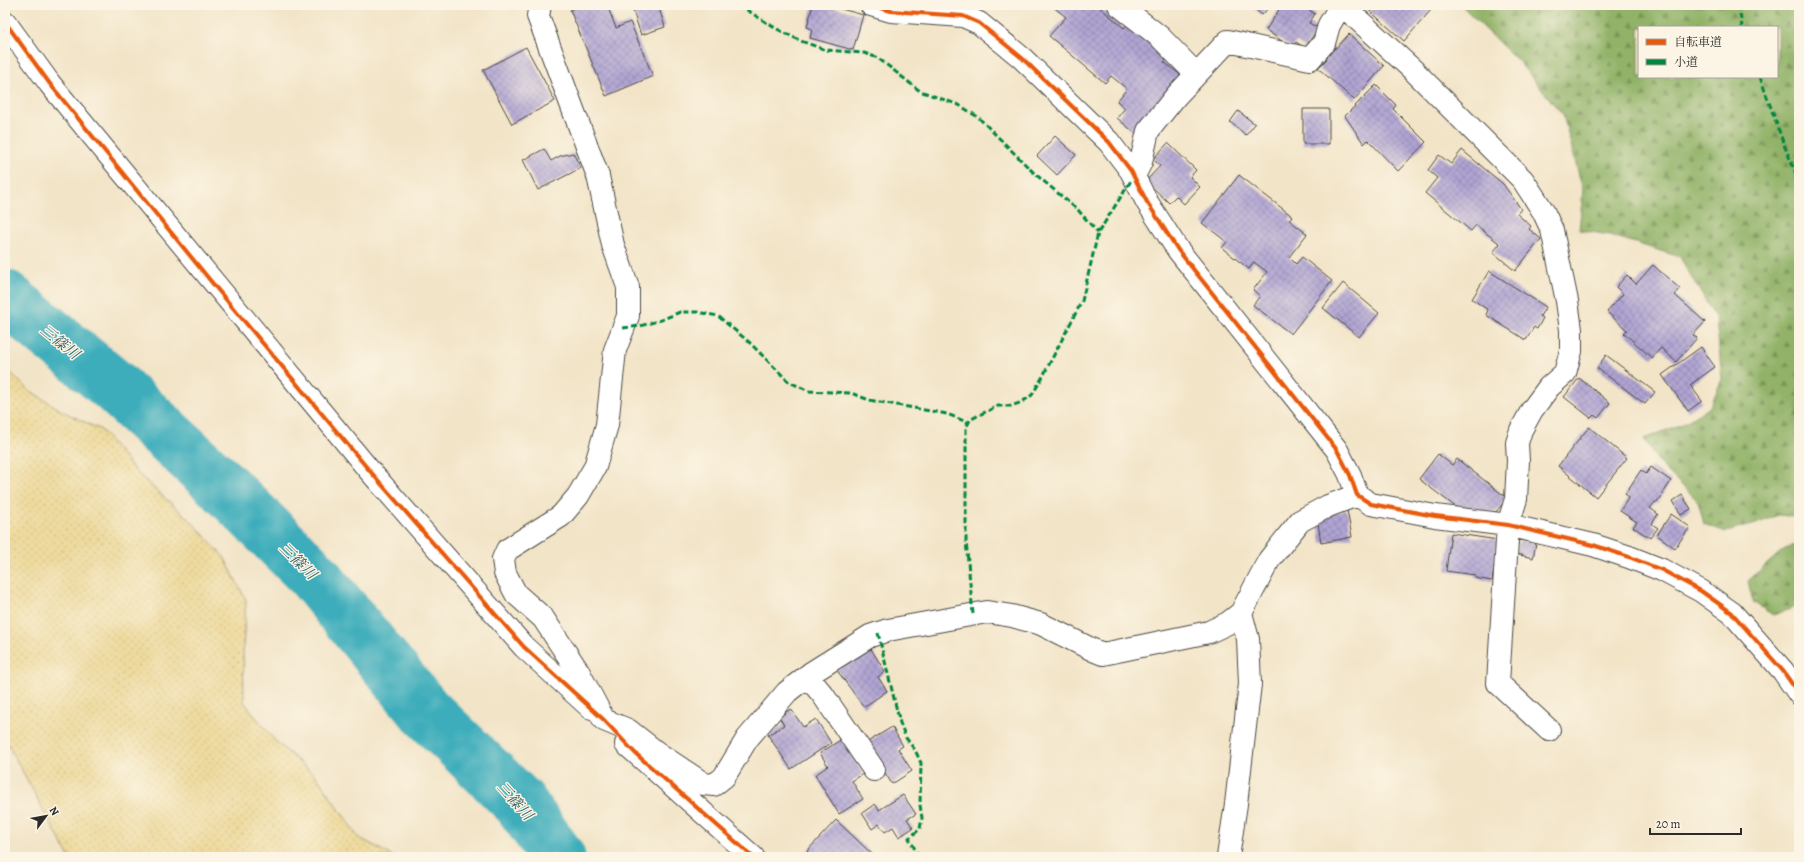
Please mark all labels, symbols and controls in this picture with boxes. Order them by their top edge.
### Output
legend [1638,26,1778,78]
text: 自転車道 [1674,34,1722,50]
text: 小道 [1674,54,1698,70]
water label: 三篠川 [36,320,85,365]
water label: 三篠川 [275,538,322,585]
water label: 三篠川 [493,778,539,826]
north arrow [26,796,66,836]
text: N [46,804,63,818]
scale bar [1650,810,1741,836]
text: 20 m [1656,816,1680,832]

